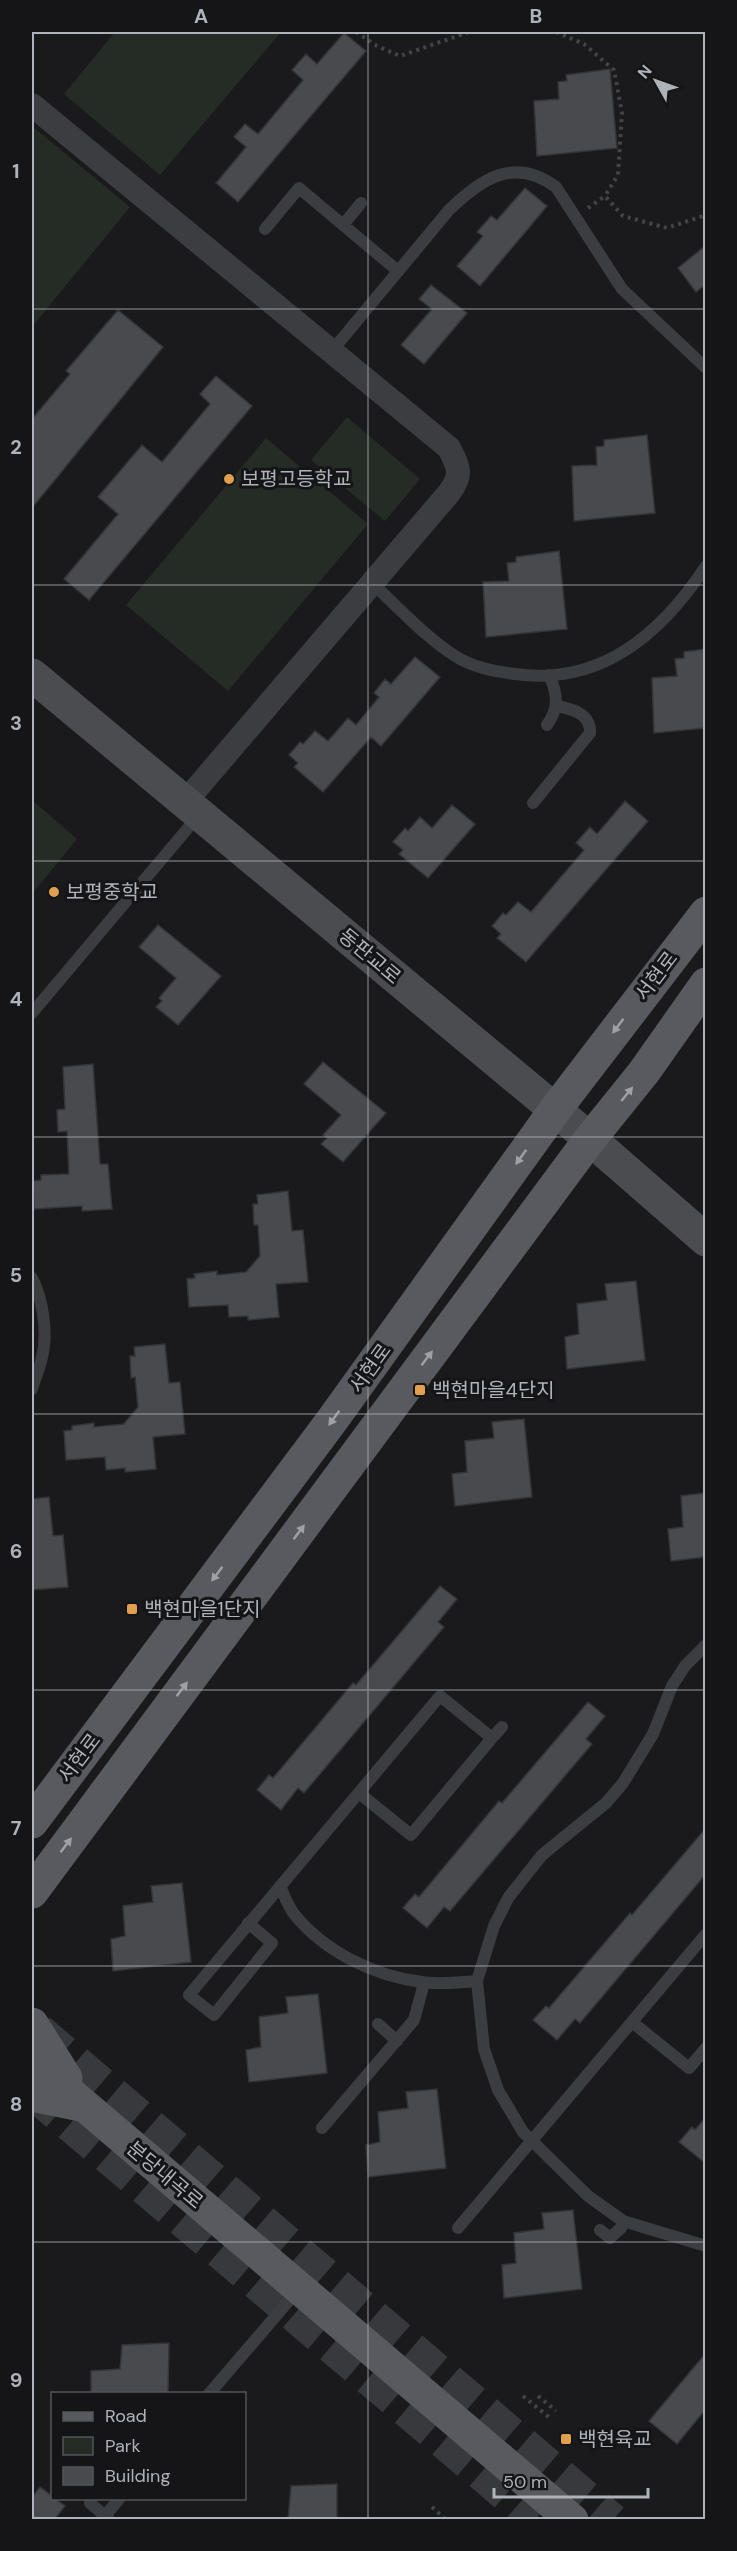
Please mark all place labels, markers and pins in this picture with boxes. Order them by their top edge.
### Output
place label: 보평고등학교 [241,466,351,492]
marker: 보평고등학교 [222,472,236,486]
place label: 보평중학교 [66,879,158,905]
marker: 보평중학교 [47,885,61,899]
place label: 백현마을4단지 [432,1377,555,1403]
marker: 백현마을4단지 [413,1383,427,1397]
place label: 백현마을1단지 [144,1596,261,1622]
marker: 백현마을1단지 [125,1602,139,1616]
place label: 백현육교 [578,2426,652,2452]
marker: 백현육교 [559,2432,573,2446]

